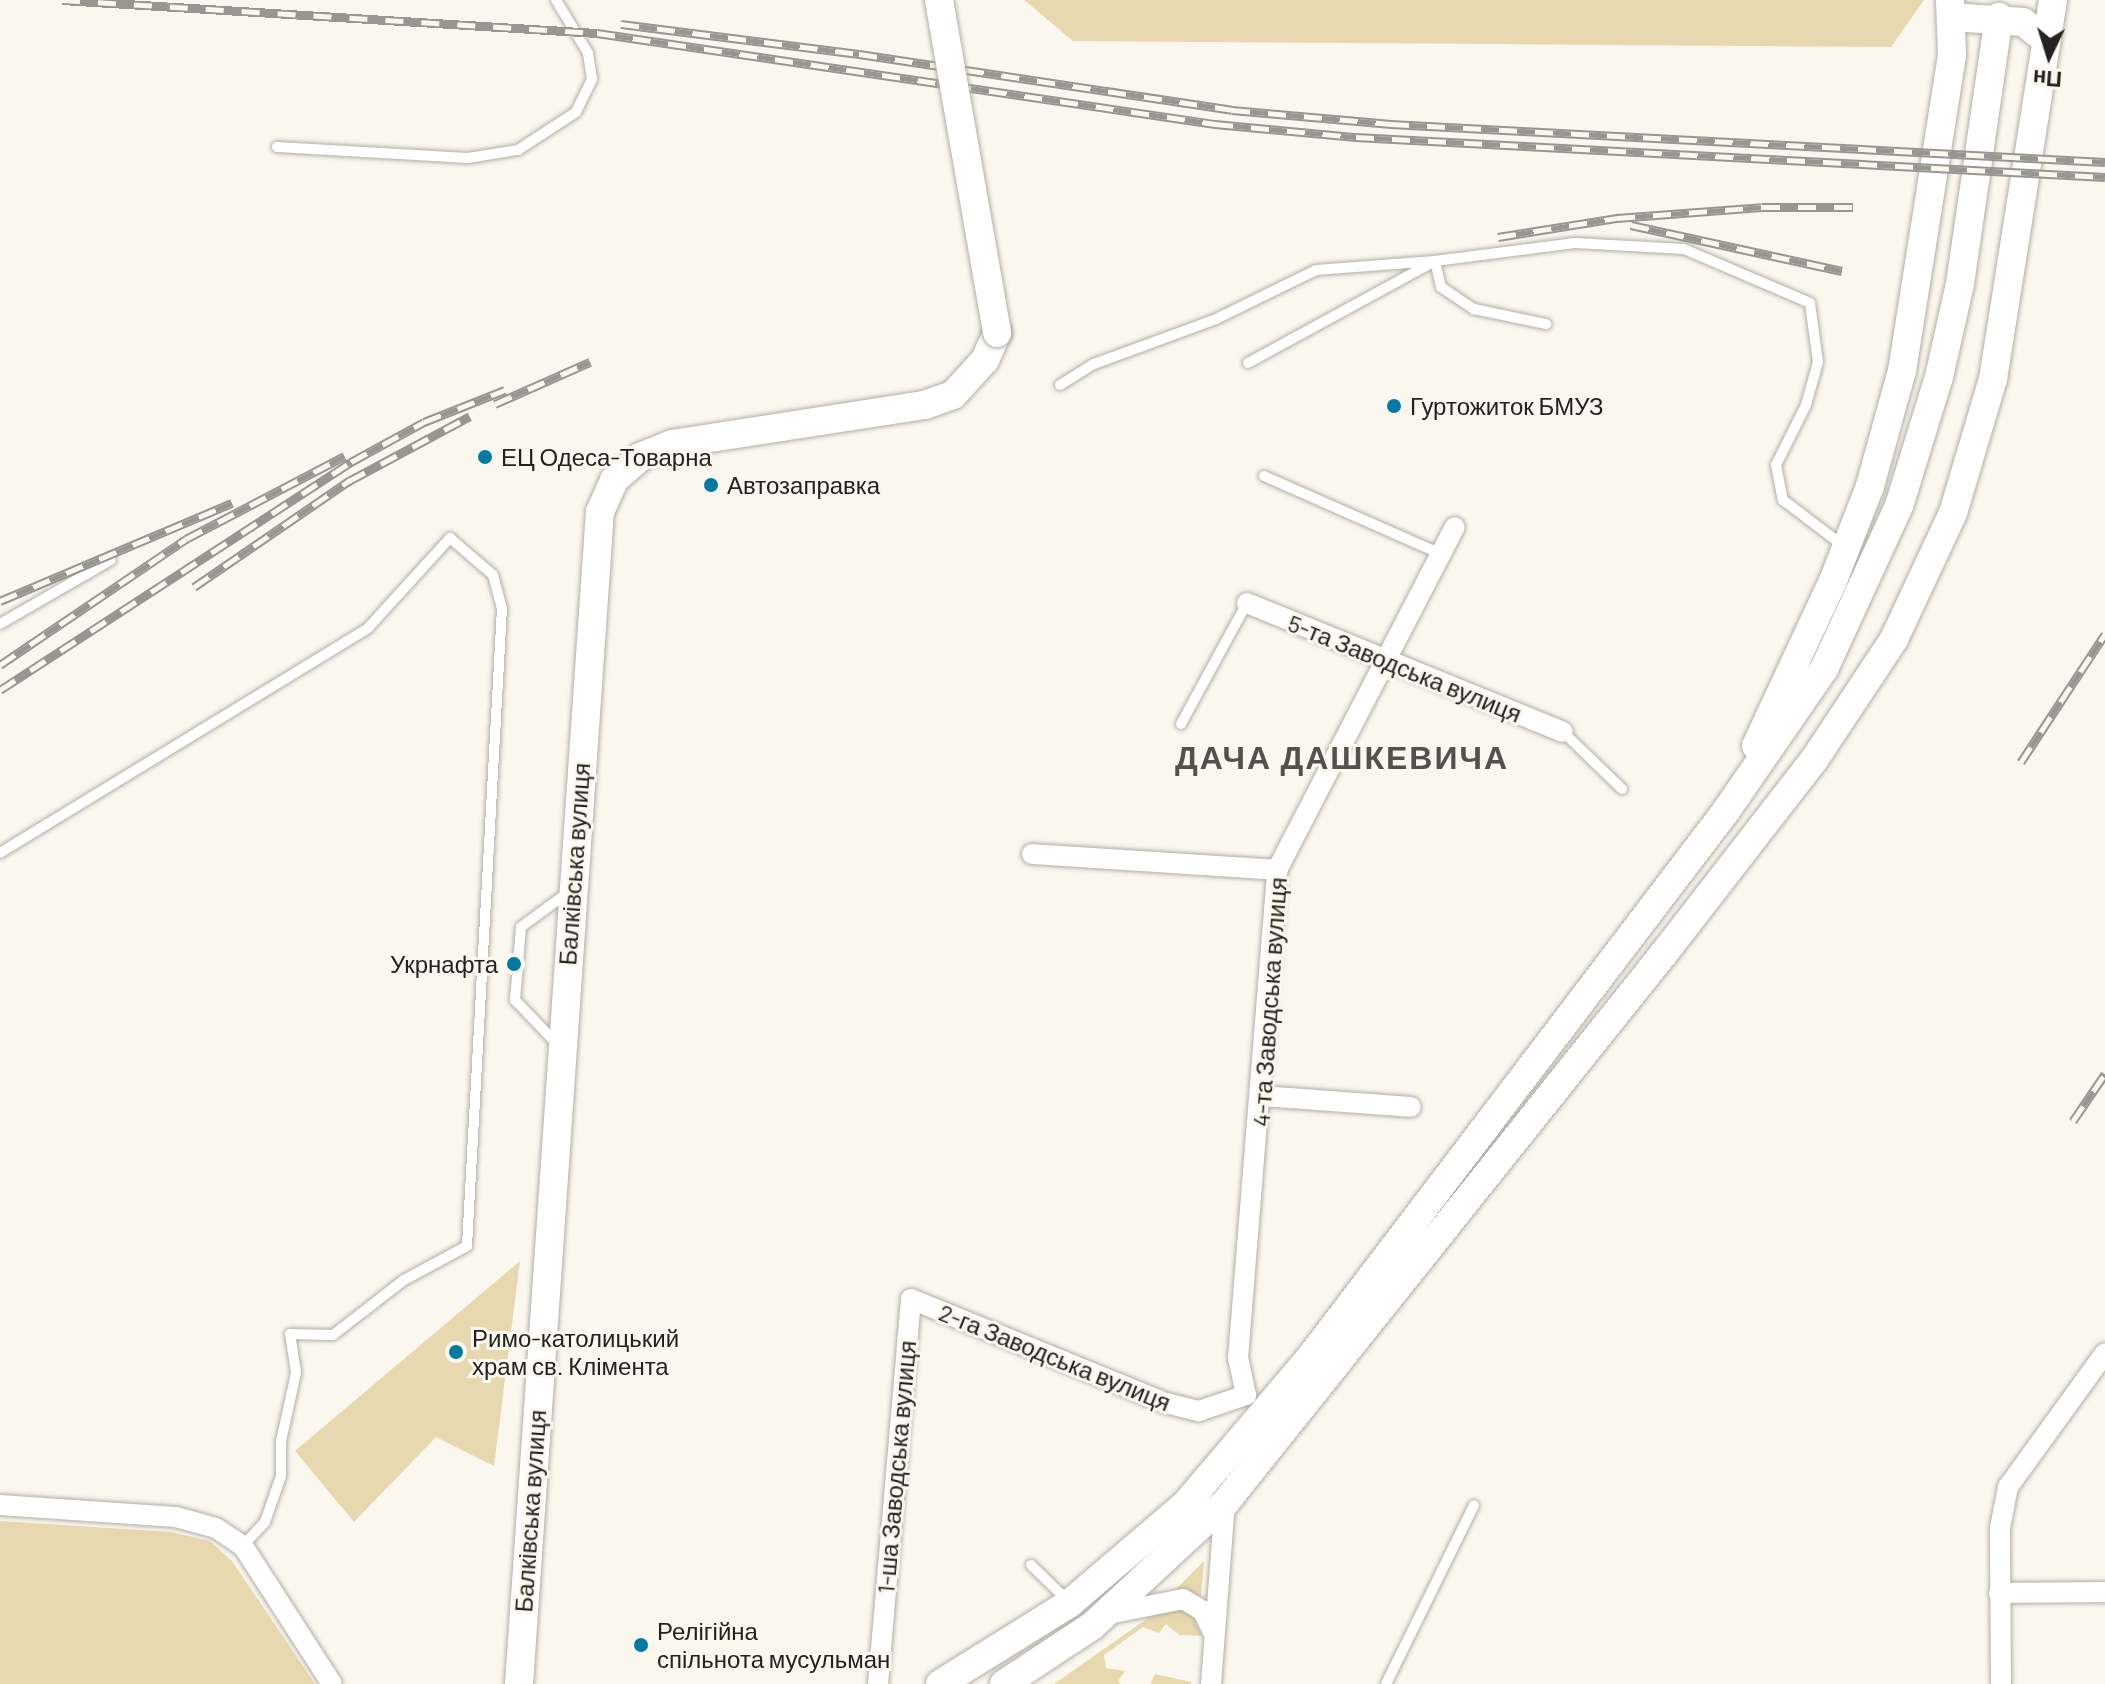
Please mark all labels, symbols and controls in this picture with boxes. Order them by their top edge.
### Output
north arrow [2009,16,2089,96]
text: Пн [2032,66,2063,94]
place label: Гуртожиток БМУЗ [1410,392,1604,420]
marker: Гуртожиток БМУЗ [1385,397,1403,415]
place label: ЕЦ Одеса-Товарна [501,443,712,471]
marker: ЕЦ Одеса-Товарна [476,448,494,466]
place label: Автозаправка [727,471,880,499]
marker: Автозаправка [702,476,720,494]
street label: 5-та Заводська вулиця [1284,608,1526,728]
district label: ДАЧА ДАШКЕВИЧА [1175,737,1509,775]
street label: Балківська вулиця [553,762,595,966]
street label: 4-та Заводська вулиця [1246,876,1292,1128]
place label: Укрнафта [390,950,498,978]
marker: Укрнафта [505,955,523,973]
street label: 2-га Заводська вулиця [935,1297,1175,1417]
place label: Римо-католицький храм св. Клімента [472,1324,679,1380]
street label: 1-ша Заводська вулиця [871,1339,921,1595]
marker: Римо-католицький храм св. Клімента [447,1343,465,1361]
street label: Балківська вулиця [509,1409,551,1613]
place label: Релігійна спільнота мусульман [657,1617,890,1673]
marker: Релігійна спільнота мусульман [632,1636,650,1654]

